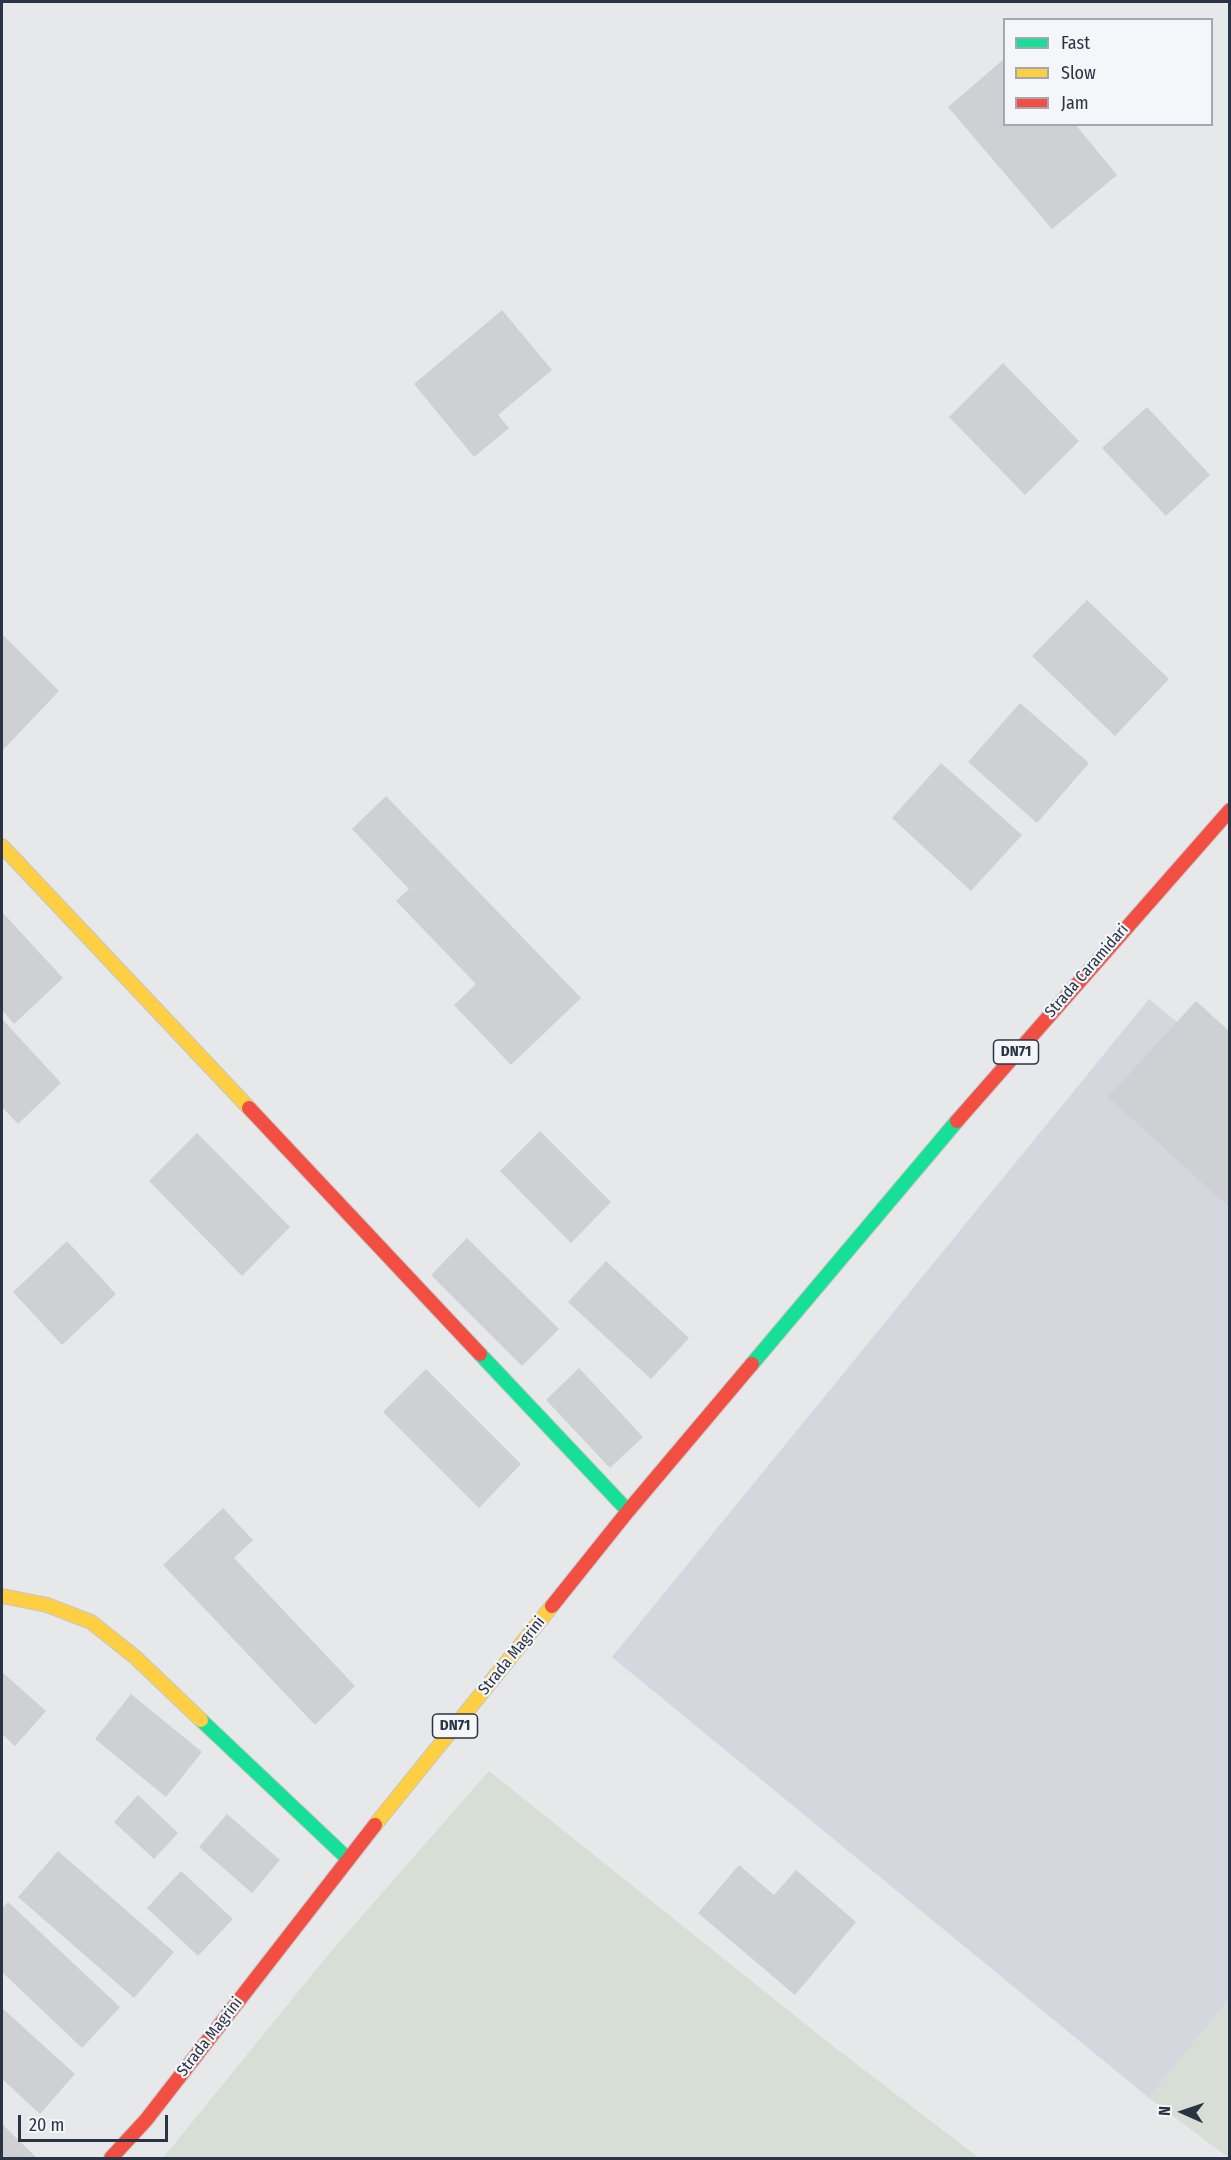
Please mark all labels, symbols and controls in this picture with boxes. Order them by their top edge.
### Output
legend [1003,18,1213,126]
text: Fast [1061,32,1090,54]
text: Slow [1061,62,1096,84]
text: Jam [1061,92,1089,114]
street label: Strada Caramidari [1041,920,1133,1022]
road number: DN71 [994,1040,1038,1064]
street label: Strada Magrini [475,1613,549,1699]
road number: DN71 [432,1714,478,1738]
street label: Strada Magrini [173,1994,247,2080]
north arrow [1153,2082,1213,2142]
scale bar [21,2103,171,2141]
text: N [1155,2106,1174,2116]
text: 20 m [29,2114,64,2136]

